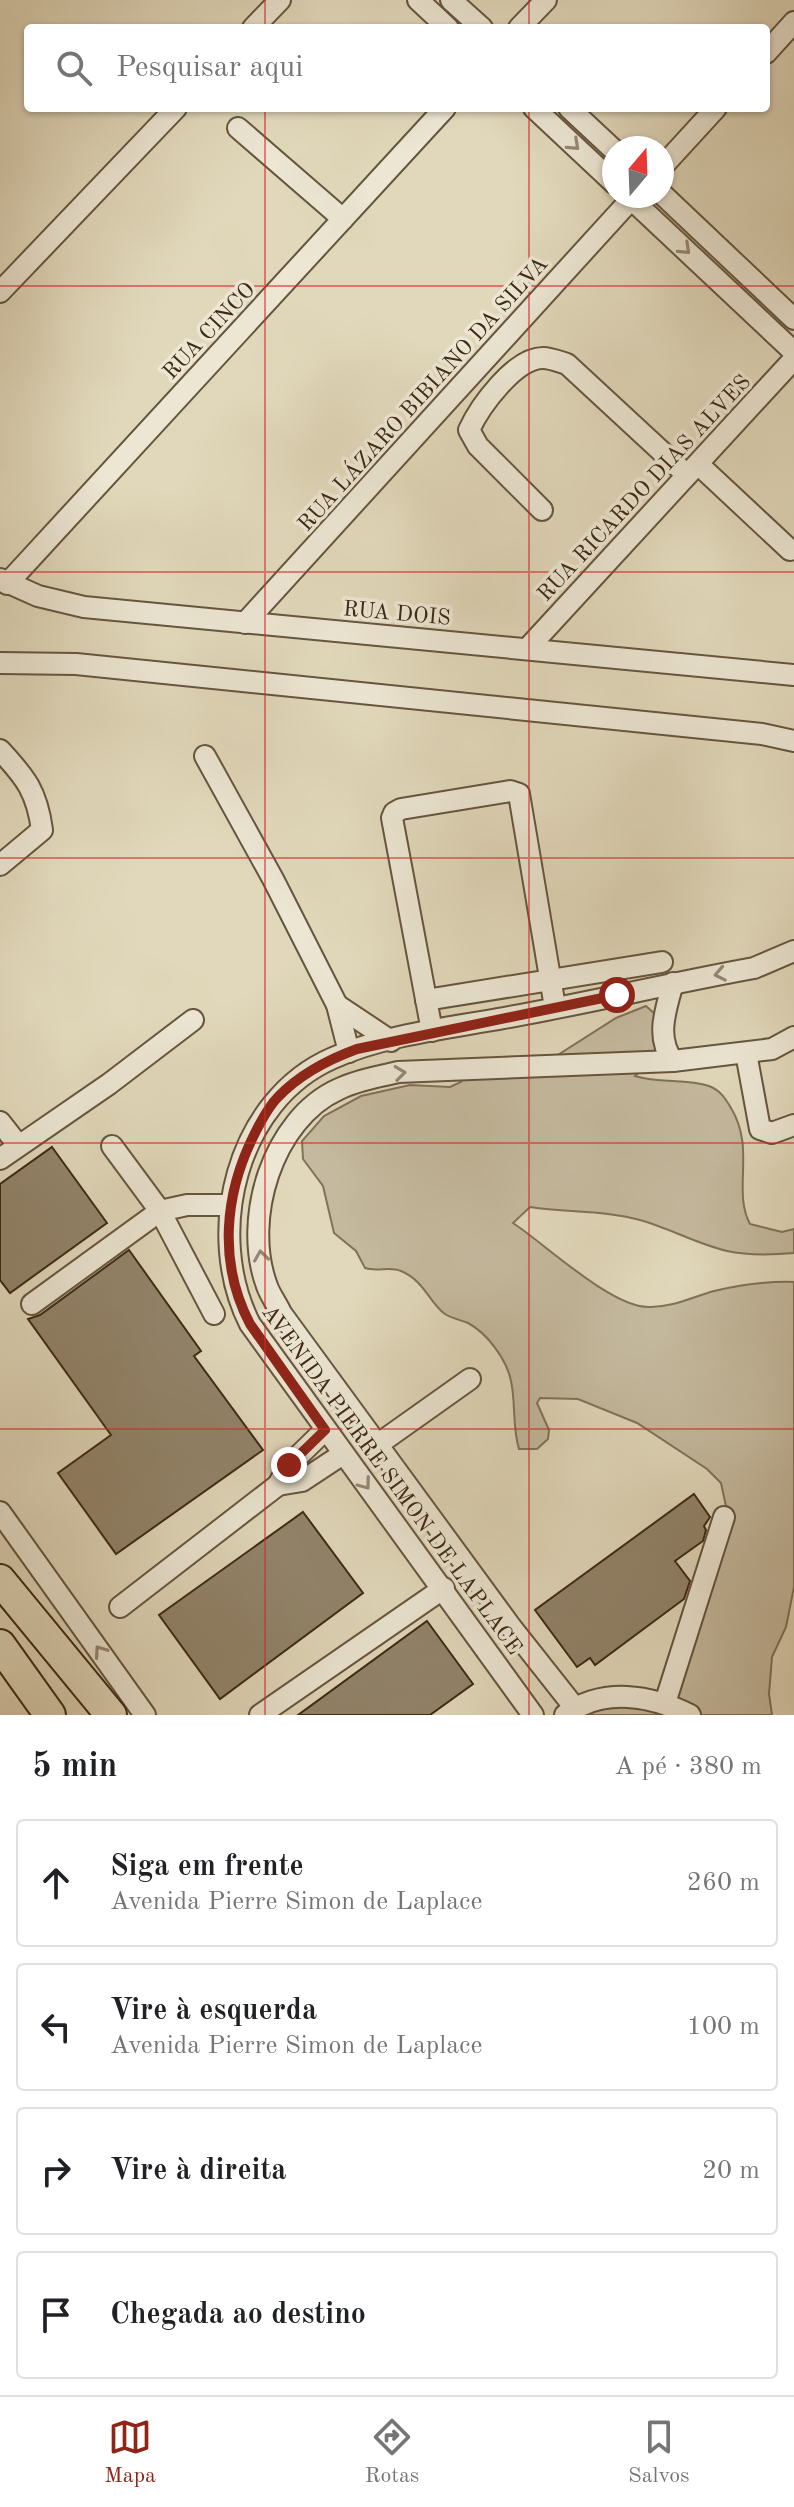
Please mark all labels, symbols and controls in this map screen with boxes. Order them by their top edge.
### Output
search box [24,24,770,112]
icon: search [52,46,96,90]
text: Pesquisar aqui [116,53,303,83]
one-way arrow [565,136,579,151]
north arrow [602,136,674,208]
one-way arrow [676,240,690,255]
street label: RUA LÁZARO BIBIANO DA SILVA [292,251,553,536]
street label: RUA CINCO [159,279,260,384]
street label: RUA RICARDO DIAS ALVES [534,371,755,606]
street label: RUA DOIS [342,598,452,630]
one-way arrow [713,965,727,982]
route start [599,977,635,1013]
one-way arrow [393,1065,407,1082]
one-way arrow [253,1249,270,1262]
street label: AVENIDA PIERRE SIMON DE LAPLACE [257,1301,525,1659]
route end [271,1447,307,1483]
one-way arrow [356,1475,370,1490]
one-way arrow [95,1646,110,1660]
text: 5 min [32,1750,117,1784]
text: A pé · 380 m [614,1754,762,1780]
text: Siga em frente [110,1852,304,1882]
icon: ahead [34,1861,78,1905]
text: 260 m [687,1870,760,1896]
text: Avenida Pierre Simon de Laplace [110,1889,482,1915]
text: Vire à esquerda [110,1996,317,2026]
icon: left [34,2005,78,2049]
text: 100 m [687,2014,760,2040]
text: Avenida Pierre Simon de Laplace [110,2033,482,2059]
icon: right [34,2149,78,2193]
text: Vire à direita [110,2156,287,2186]
text: 20 m [702,2158,760,2184]
icon: arrive [34,2293,78,2337]
text: Chegada ao destino [110,2300,366,2330]
tab: Mapa [104,2415,156,2490]
tab: Rotas [365,2415,419,2490]
tab: Salvos [628,2415,690,2490]

